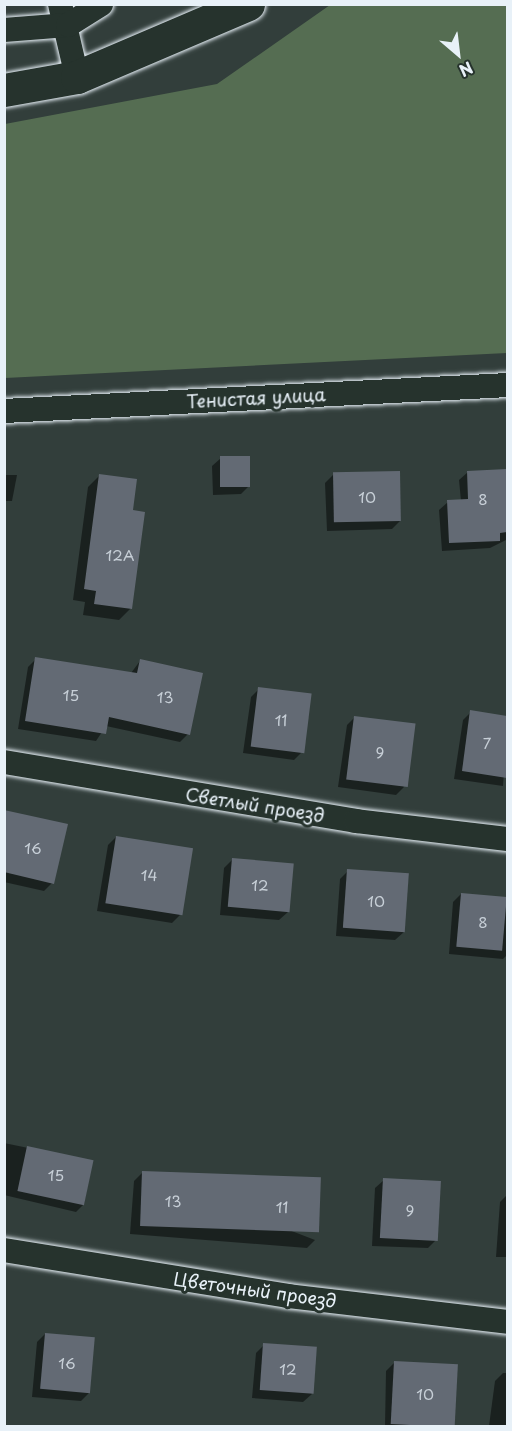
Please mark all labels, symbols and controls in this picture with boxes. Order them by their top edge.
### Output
north arrow [428,24,488,84]
text: N [455,56,478,83]
street label: Тенистая улица [186,384,326,412]
house number: 10 [358,488,376,506]
house number: 8 [478,490,488,508]
house number: 12А [106,546,134,564]
house number: 15 [63,686,79,704]
house number: 13 [157,688,173,706]
house number: 11 [275,711,287,729]
house number: 7 [483,734,491,752]
house number: 9 [376,743,384,761]
street label: Светлый проезд [184,783,326,827]
house number: 16 [24,839,42,857]
house number: 14 [141,866,157,884]
house number: 12 [251,876,269,894]
house number: 10 [367,892,385,910]
house number: 8 [478,913,488,931]
house number: 15 [48,1166,64,1184]
house number: 13 [165,1192,181,1210]
house number: 11 [276,1198,288,1216]
house number: 9 [406,1201,414,1219]
street label: Цветочный проезд [172,1268,338,1312]
house number: 16 [58,1354,76,1372]
house number: 12 [279,1360,297,1378]
house number: 10 [416,1385,434,1403]

